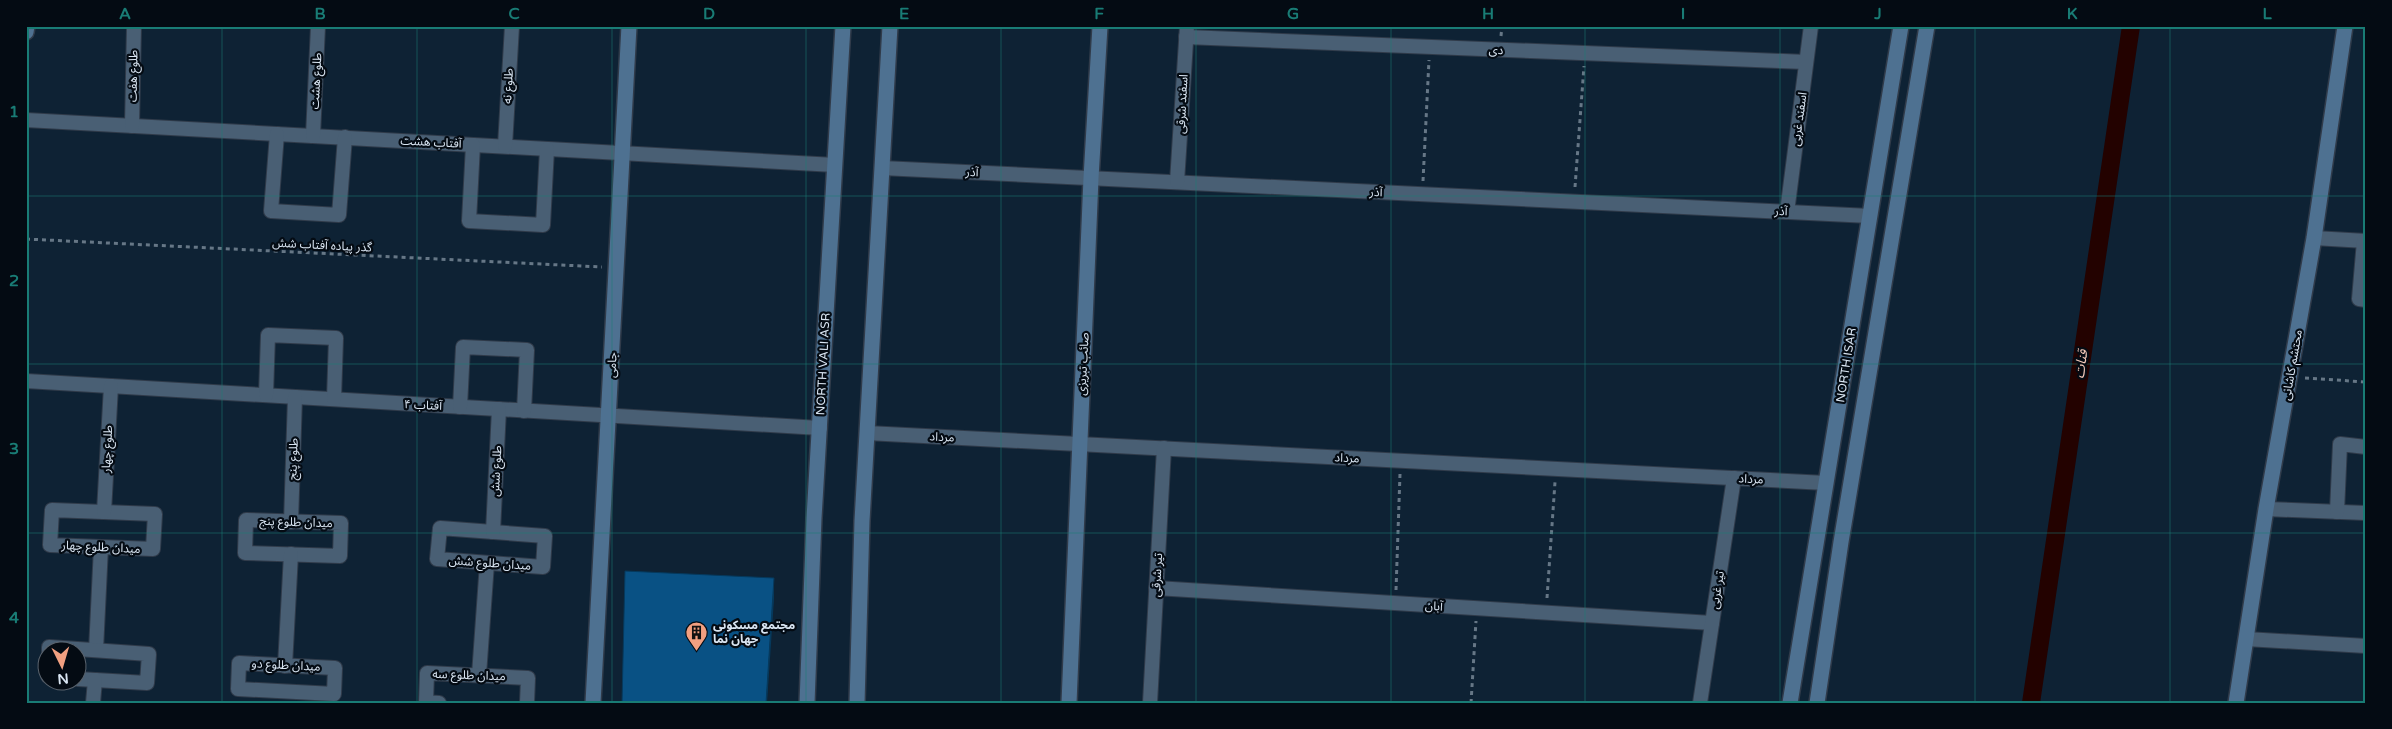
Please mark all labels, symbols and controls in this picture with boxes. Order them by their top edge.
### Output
text: A [119,4,131,24]
text: B [314,4,326,24]
text: C [508,4,520,24]
text: D [703,4,715,24]
text: E [899,4,909,24]
text: F [1094,4,1104,24]
text: G [1287,4,1299,24]
text: H [1482,4,1494,24]
text: I [1681,4,1685,24]
text: J [1873,4,1882,24]
text: K [2067,4,2078,24]
text: L [2262,4,2272,24]
street label: دی [1488,43,1504,57]
street label: طلوع هفت [126,50,142,102]
street label: طلوع هشت [308,52,326,110]
street label: طلوع نه [500,68,518,104]
street label: اسفند شرقی [1173,74,1191,134]
street label: اسفند غربی [1788,91,1810,147]
text: 1 [9,102,19,122]
street label: آفتاب هشت [400,133,463,151]
street label: آذر [964,165,979,179]
street label: آذر [1368,185,1383,199]
street label: آذر [1773,204,1788,218]
street label: گذر پیاده آفتاب شش [272,235,373,256]
text: 2 [9,271,19,291]
street label: NORTH VALI ASR [813,312,833,416]
street label: NORTH ISAR [1833,327,1859,403]
street label: محتشم کاشانی [2279,328,2307,402]
street label: صائب تبریزی [1074,332,1092,396]
water label: قنات [2071,348,2092,380]
street label: جامی [604,352,620,378]
street label: آفتاب ۴ [404,397,443,413]
street label: طلوع چهار [99,425,117,474]
street label: مرداد [929,429,955,445]
street label: طلوع پنج [285,438,303,480]
text: 3 [9,439,19,459]
street label: طلوع شش [488,445,506,497]
street label: مرداد [1334,450,1360,466]
street label: مرداد [1738,471,1764,487]
street label: میدان طلوع پنج [259,514,333,532]
street label: میدان طلوع چهار [60,538,141,558]
street label: تیر شرقی [1149,552,1165,597]
street label: میدان طلوع شش [448,553,532,575]
street label: تیر غربی [1707,569,1727,610]
street label: آبان [1425,598,1444,614]
text: 4 [9,608,19,628]
place label: مجتمع مسکونی جهان نما [713,618,795,646]
building icon: مجتمع مسکونی جهان نما [685,620,709,651]
north arrow [38,642,88,692]
street label: میدان طلوع دو [251,656,321,676]
street label: میدان طلوع سه [432,667,506,685]
text: N [57,669,69,687]

